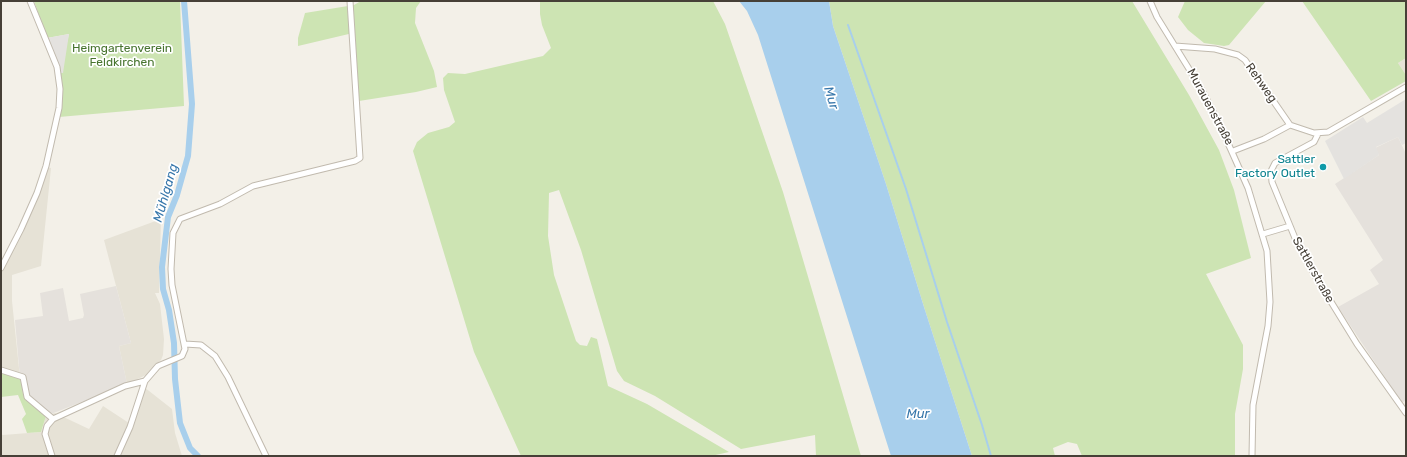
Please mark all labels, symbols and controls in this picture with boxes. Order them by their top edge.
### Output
park label: Heimgartenverein Feldkirchen [72,42,172,70]
street label: Rehweg [1242,60,1280,106]
street label: Murauenstraße [1184,66,1236,148]
water label: Mur [820,85,842,111]
place label: Sattler Factory Outlet [1235,153,1315,181]
water label: Mühlgang [150,162,182,224]
marker: Sattler Factory Outlet [1318,162,1328,172]
street label: Sattlerstraße [1289,234,1337,306]
water label: Mur [906,406,930,422]

